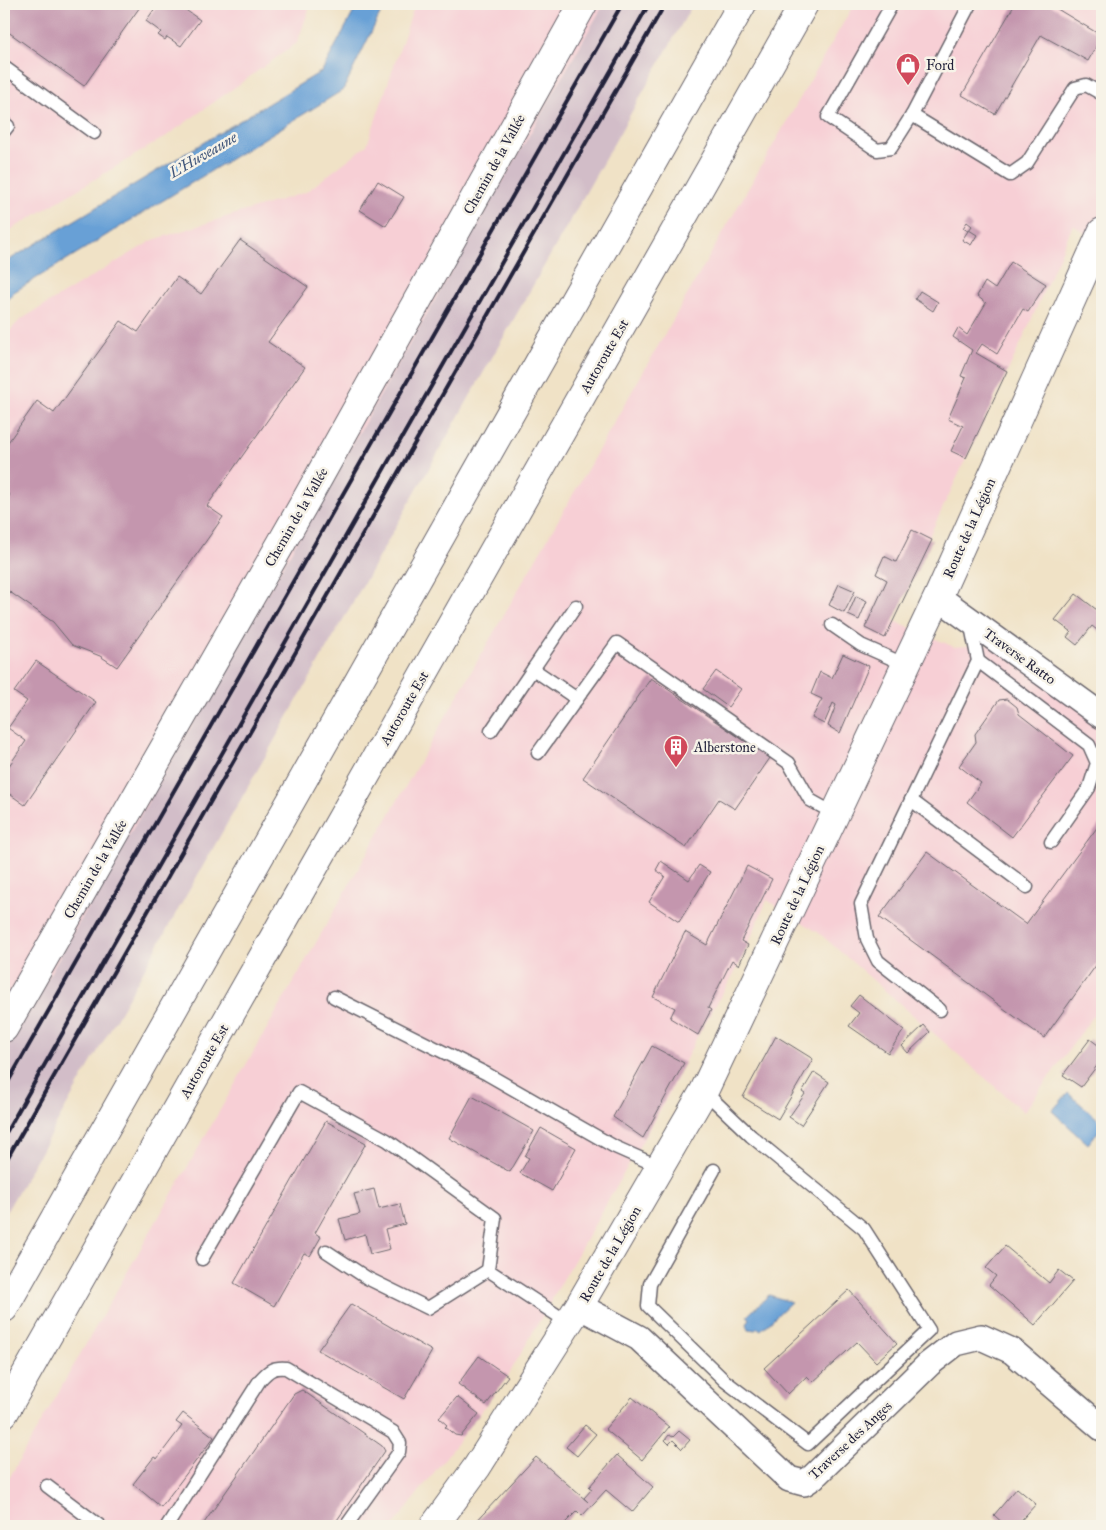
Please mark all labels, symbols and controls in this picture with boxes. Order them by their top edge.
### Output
shop icon: Ford [895,52,921,86]
place label: Ford [926,57,954,74]
street label: Chemin de la Vallée [460,111,529,217]
water label: L'Huveaune [165,128,240,182]
street label: Autoroute Est [576,316,632,397]
street label: Chemin de la Vallée [261,465,332,570]
street label: Route de la Légion [940,475,999,581]
street label: Traverse Ratto [980,625,1059,688]
street label: Autoroute Est [376,668,432,749]
building icon: Alberstone [663,734,689,768]
place label: Alberstone [693,739,756,756]
street label: Chemin de la Vallée [60,817,131,922]
street label: Route de la Légion [767,842,828,948]
street label: Autoroute Est [176,1021,232,1102]
street label: Route de la Légion [576,1203,645,1305]
street label: Traverse des Anges [805,1398,895,1483]

